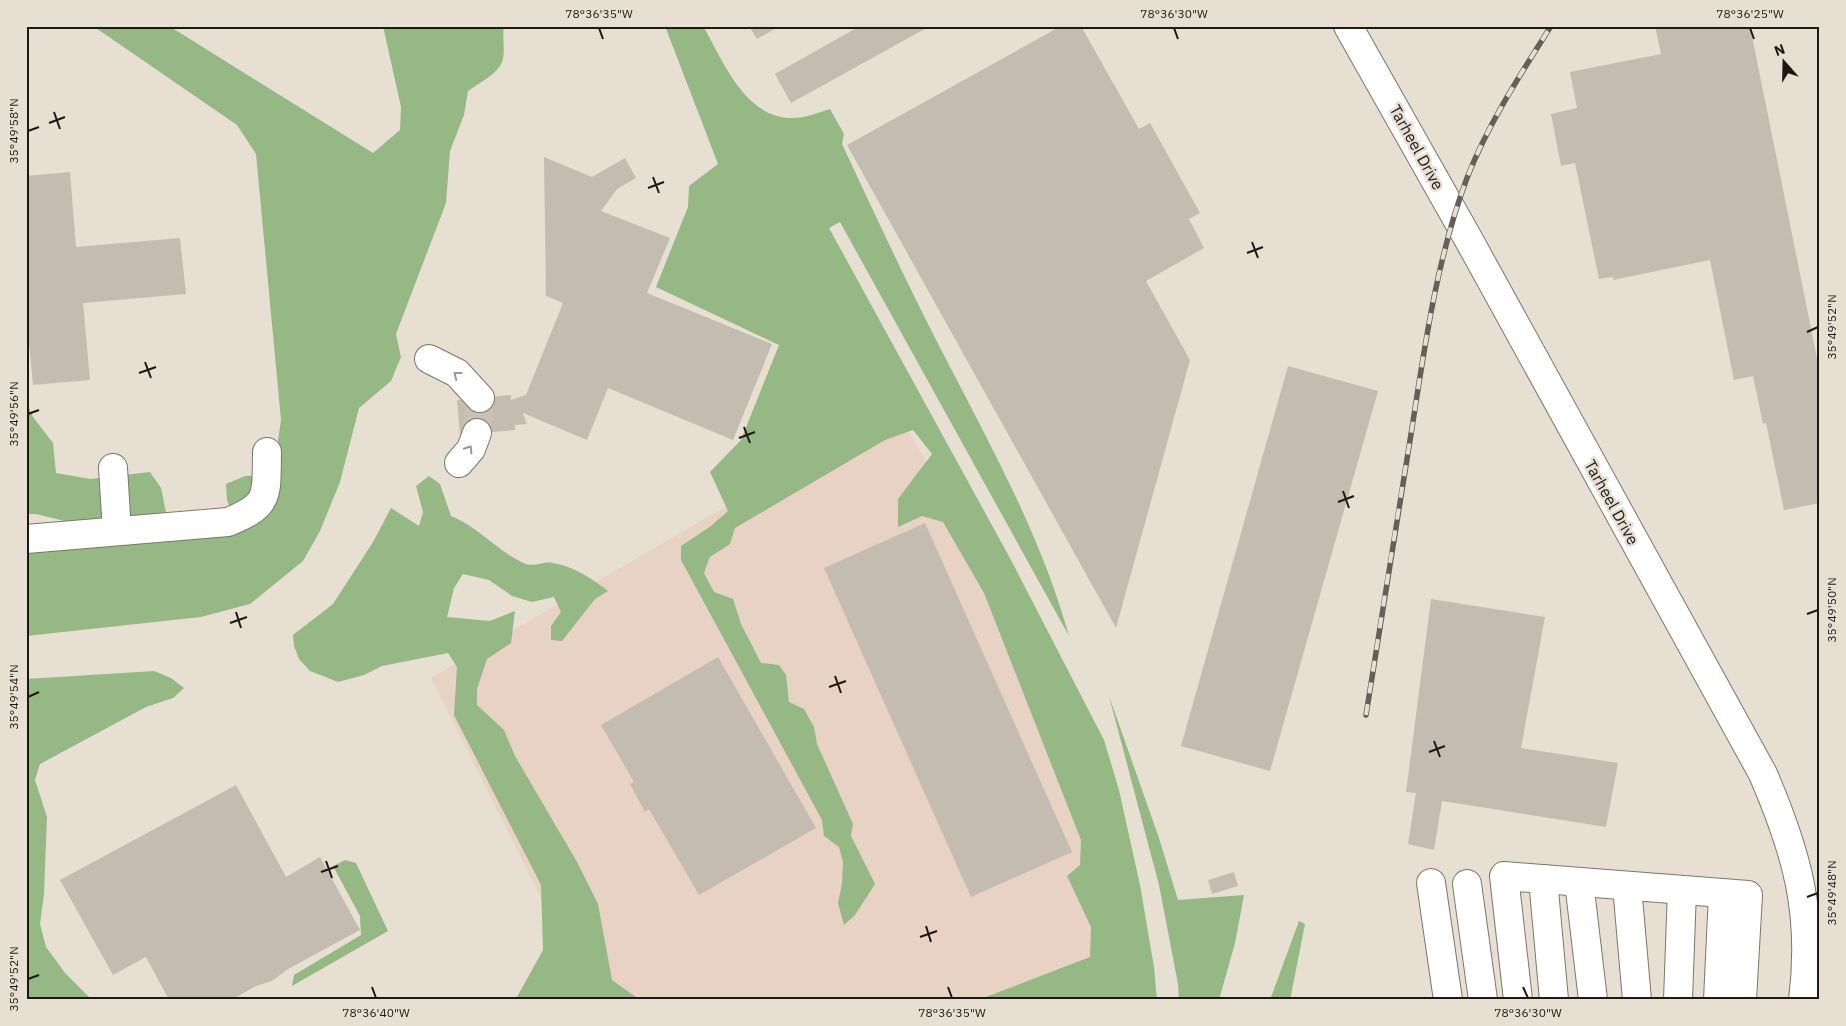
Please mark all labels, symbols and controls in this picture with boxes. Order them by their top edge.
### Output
text: 78°36'35"W [565,6,633,21]
text: 78°36'30"W [1140,6,1208,21]
text: 78°36'25"W [1716,6,1784,21]
north arrow [1758,38,1808,88]
text: N [1772,40,1787,60]
text: 35°49'58"N [6,98,21,164]
street label: Tarheel Drive [1385,101,1449,193]
text: 35°49'52"N [1824,294,1839,360]
one-way arrow [453,372,463,381]
text: 35°49'56"N [6,381,21,447]
one-way arrow [463,445,473,454]
street label: Tarheel Drive [1580,456,1644,548]
text: 35°49'50"N [1824,577,1839,643]
text: 35°49'54"N [6,664,21,730]
text: 35°49'48"N [1824,860,1839,926]
text: 35°49'52"N [6,946,21,1012]
text: 78°36'40"W [342,1005,410,1020]
text: 78°36'35"W [918,1005,986,1020]
text: 78°36'30"W [1494,1005,1562,1020]

